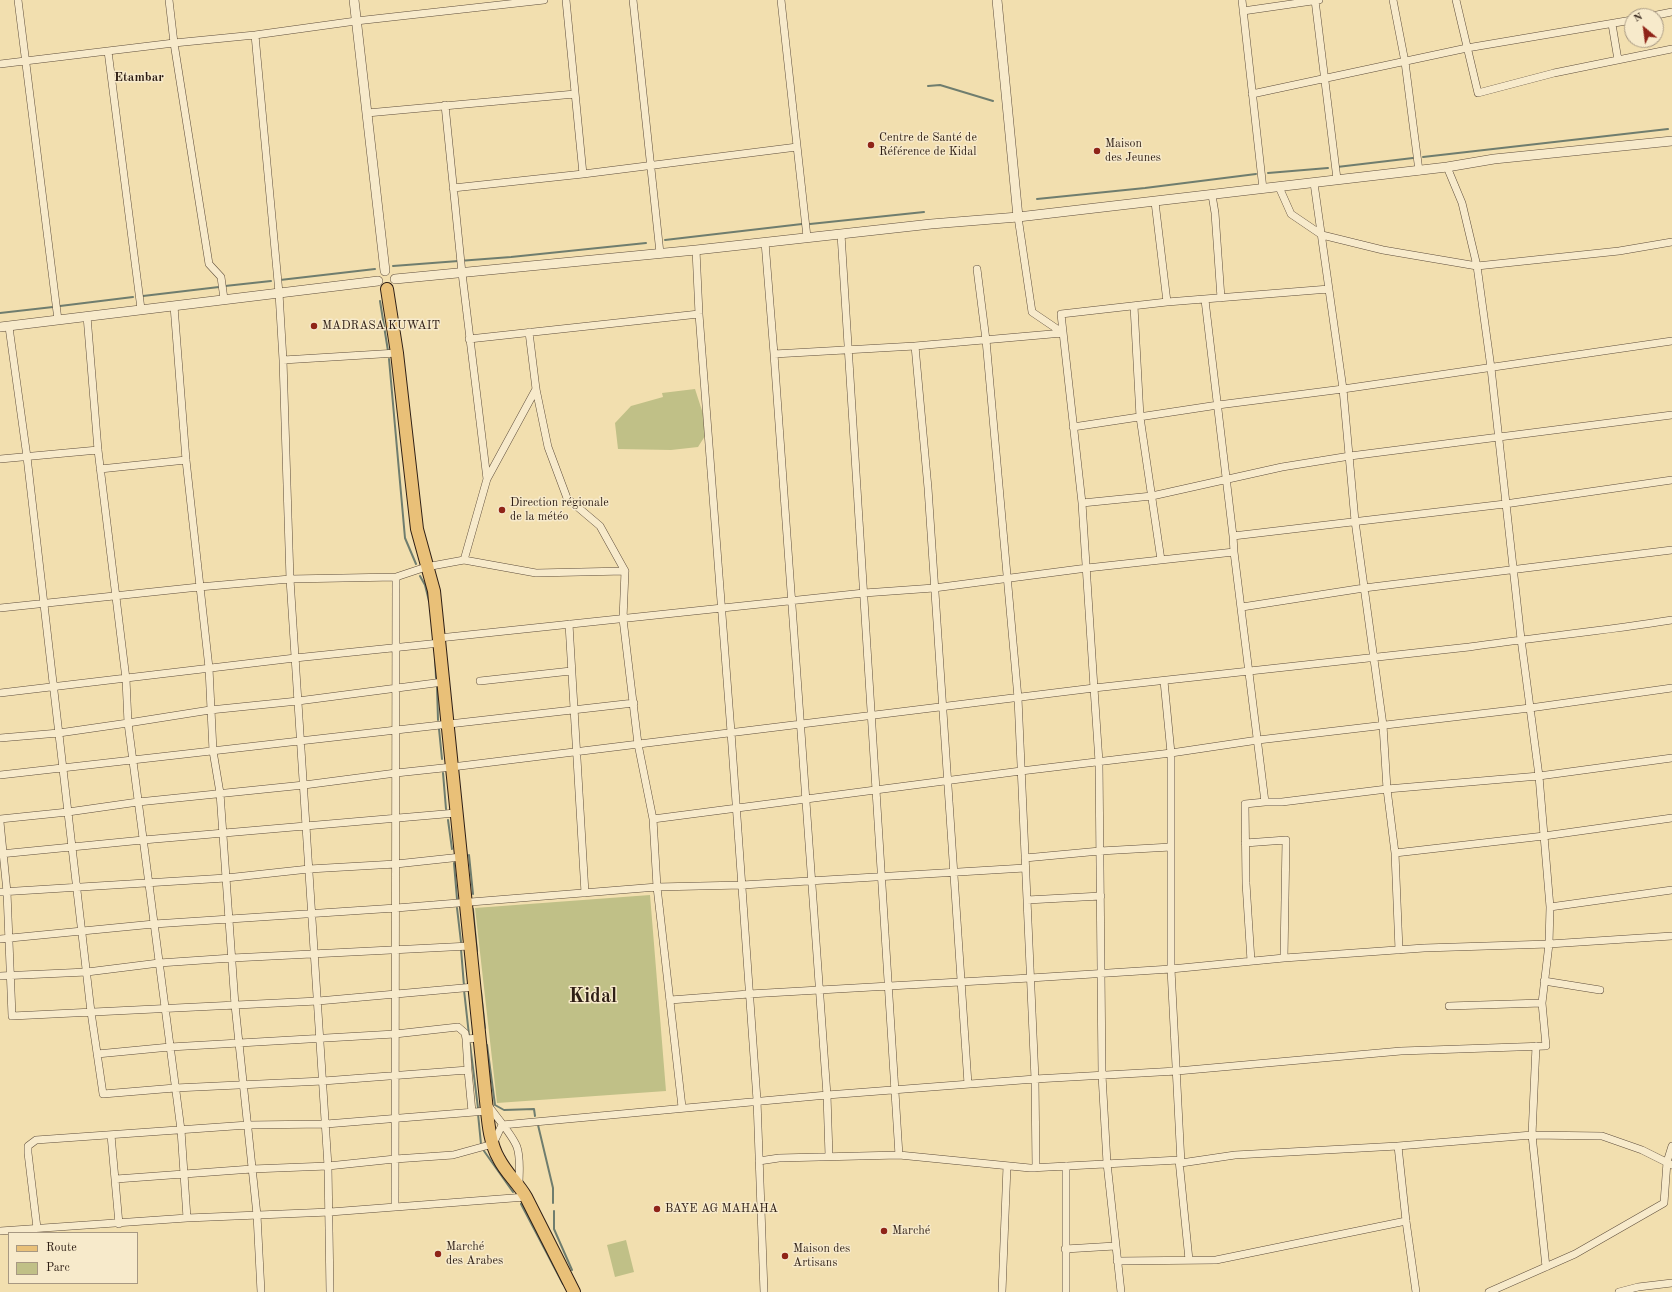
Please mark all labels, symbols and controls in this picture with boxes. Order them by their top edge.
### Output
north arrow [1624,8,1664,48]
text: N [1632,11,1645,25]
district label: Etambar [114,70,164,86]
place label: Centre de Santé de Référence de Kidal [879,131,977,159]
place label: Maison des Jeunes [1105,137,1161,165]
marker: Centre de Santé de Référence de Kidal [866,140,876,150]
marker: Maison des Jeunes [1092,146,1102,156]
place label: MADRASA KUWAIT [322,319,440,333]
marker: MADRASA KUWAIT [309,321,319,331]
place label: Direction régionale de la météo [510,496,609,524]
marker: Direction régionale de la météo [497,505,507,515]
district label: Kidal [569,985,617,1009]
place label: BAYE AG MAHAHA [665,1202,778,1216]
marker: BAYE AG MAHAHA [652,1204,662,1214]
place label: Marché [892,1224,930,1238]
marker: Marché [879,1226,889,1236]
legend [8,1232,138,1284]
place label: Marché des Arabes [446,1240,503,1268]
text: Route [46,1242,77,1254]
place label: Maison des Artisans [793,1242,850,1270]
marker: Marché des Arabes [433,1249,443,1259]
marker: Maison des Artisans [780,1251,790,1261]
text: Parc [46,1262,70,1274]

